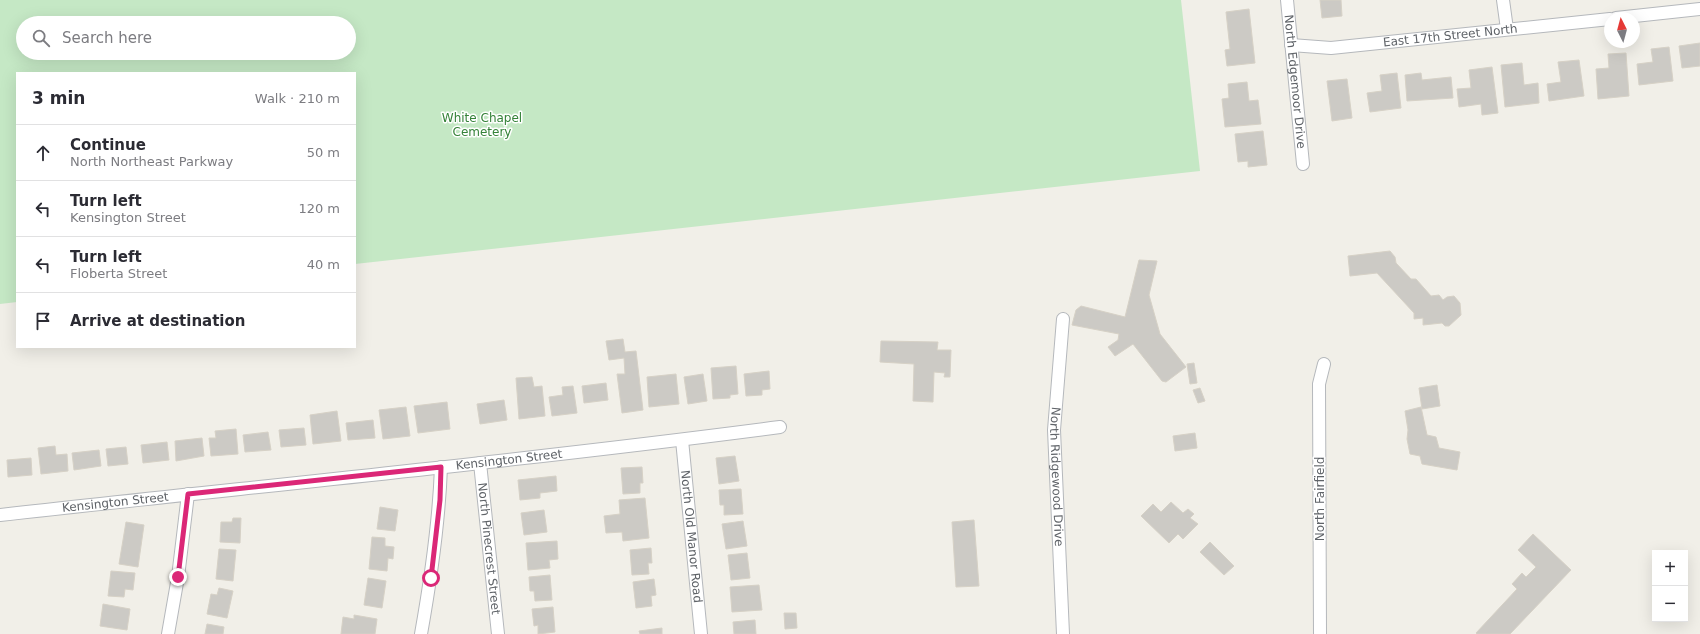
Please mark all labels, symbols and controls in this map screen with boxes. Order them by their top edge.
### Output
north arrow [1604,12,1640,48]
street label: North Edgemoor Drive [1281,14,1308,149]
search box [16,16,356,60]
street label: East 17th Street North [1382,22,1518,50]
icon: search [30,27,52,49]
text: Search here [62,29,152,47]
text: 3 min [32,88,85,108]
text: Walk · 210 m [255,91,340,106]
park label: White Chapel Cemetery [442,111,522,139]
text: Continue [70,136,146,154]
icon: ahead [32,142,54,164]
text: 50 m [307,145,340,160]
text: North Northeast Parkway [70,154,233,169]
text: Turn left [70,192,142,210]
icon: left [32,198,54,220]
text: 120 m [298,201,340,216]
text: Kensington Street [70,210,186,225]
text: Turn left [70,248,142,266]
icon: left [32,254,54,276]
text: 40 m [307,257,340,272]
text: Floberta Street [70,266,167,281]
icon: arrive [32,310,54,332]
text: Arrive at destination [70,312,245,330]
street label: North Ridgewood Drive [1047,406,1066,547]
street label: Kensington Street [455,447,563,473]
street label: North Fairfield [1313,457,1327,541]
street label: North Old Manor Road [678,470,705,604]
street label: North Pinecrest Street [475,482,503,616]
street label: Kensington Street [61,490,170,515]
map controls [1652,550,1688,622]
button: + [1652,550,1688,586]
route end [169,568,187,586]
route start [422,569,440,587]
button: − [1652,586,1688,622]

